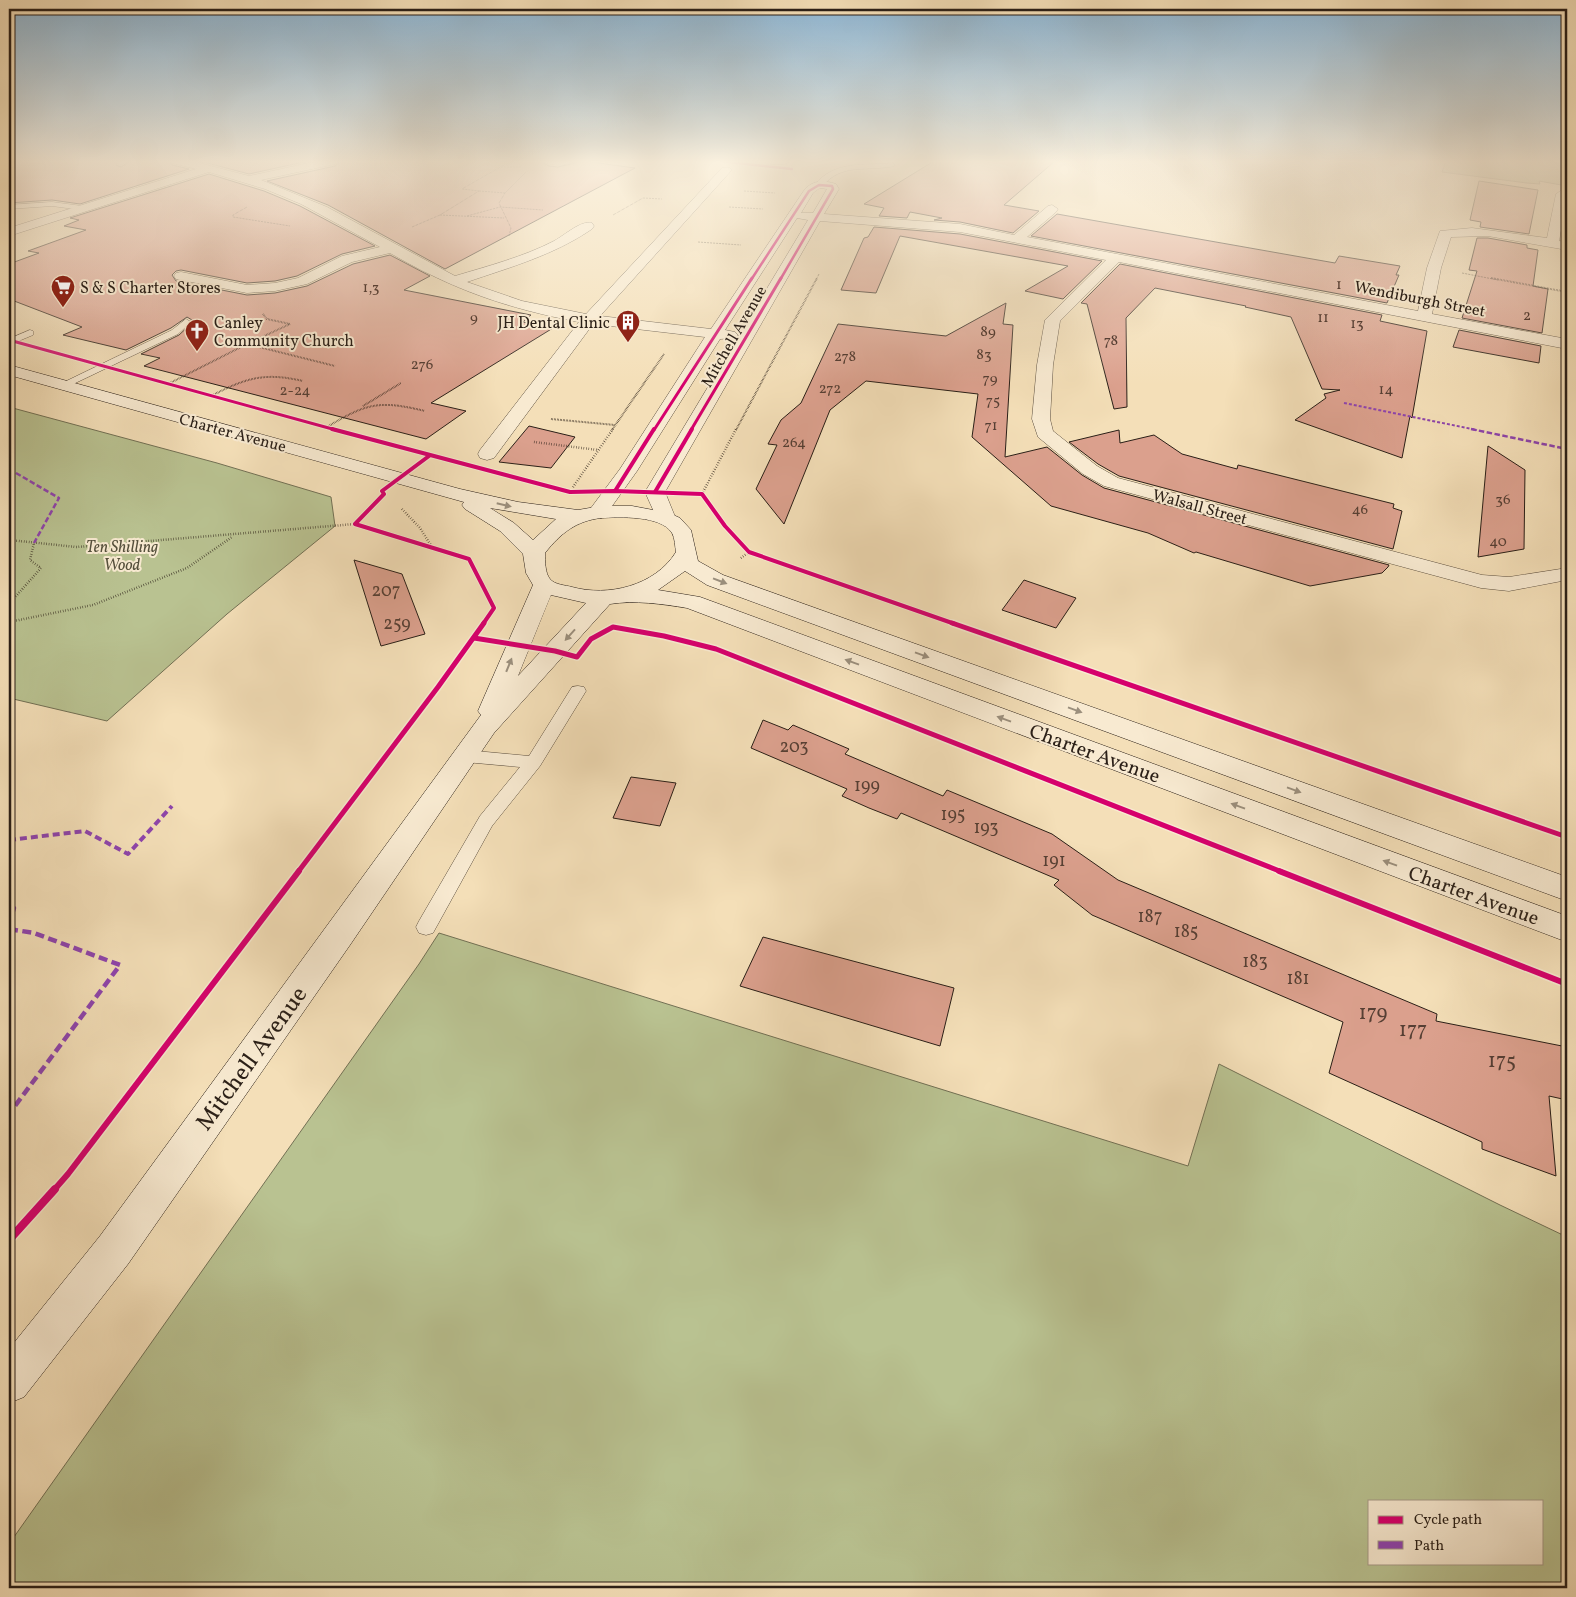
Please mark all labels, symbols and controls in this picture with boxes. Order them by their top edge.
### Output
supermarket icon: S & S Charter Stores [50,274,76,308]
house number: 1 [1336,275,1342,296]
street label: Wendiburgh Street [1352,276,1487,324]
place label: S & S Charter Stores [80,278,221,300]
house number: 1,3 [363,278,379,299]
street label: Mitchell Avenue [697,282,773,392]
house number: 2 [1523,306,1531,327]
house number: 9 [470,308,478,329]
house number: 11 [1317,308,1329,329]
building icon: JH Dental Clinic [615,309,641,343]
place label: Canley Community Church [214,313,354,353]
place label: JH Dental Clinic [498,313,610,335]
house number: 13 [1350,314,1364,335]
church icon: Canley Community Church [184,318,210,352]
house number: 89 [980,322,996,343]
house number: 78 [1104,331,1118,352]
house number: 83 [976,345,992,366]
house number: 278 [834,347,856,368]
house number: 276 [411,355,433,376]
house number: 79 [983,369,998,390]
house number: 272 [819,379,841,400]
house number: 14 [1379,380,1393,401]
house number: 2-24 [280,381,310,402]
house number: 75 [986,391,1000,412]
street label: Charter Avenue [177,409,288,459]
house number: 71 [984,416,998,437]
house number: 264 [782,433,806,454]
street label: Walsall Street [1150,485,1250,531]
house number: 36 [1495,490,1511,511]
house number: 46 [1352,500,1368,521]
one-way arrow [496,501,512,509]
house number: 40 [1489,532,1507,553]
park label: Ten Shilling Wood [86,537,158,577]
one-way arrow [713,578,728,586]
house number: 207 [371,579,401,604]
house number: 259 [383,612,411,637]
one-way arrow [564,628,576,640]
one-way arrow [915,652,930,659]
one-way arrow [506,658,514,672]
one-way arrow [844,658,859,666]
one-way arrow [1068,706,1083,714]
one-way arrow [996,715,1011,723]
street label: Charter Avenue [1025,718,1164,792]
house number: 203 [779,735,809,760]
house number: 199 [854,774,880,799]
one-way arrow [1287,786,1302,794]
one-way arrow [1231,802,1245,810]
house number: 195 [941,803,965,828]
house number: 193 [973,816,999,841]
house number: 191 [1042,849,1066,874]
one-way arrow [1383,859,1398,866]
street label: Charter Avenue [1404,860,1543,934]
house number: 187 [1138,905,1162,930]
house number: 185 [1174,920,1198,945]
house number: 183 [1242,950,1268,975]
house number: 181 [1286,967,1310,992]
street label: Mitchell Avenue [189,980,317,1138]
house number: 179 [1358,999,1388,1028]
house number: 177 [1399,1016,1427,1045]
house number: 175 [1488,1047,1516,1076]
legend [1368,1500,1544,1564]
text: Cycle path [1414,1510,1482,1531]
text: Path [1414,1536,1444,1557]

